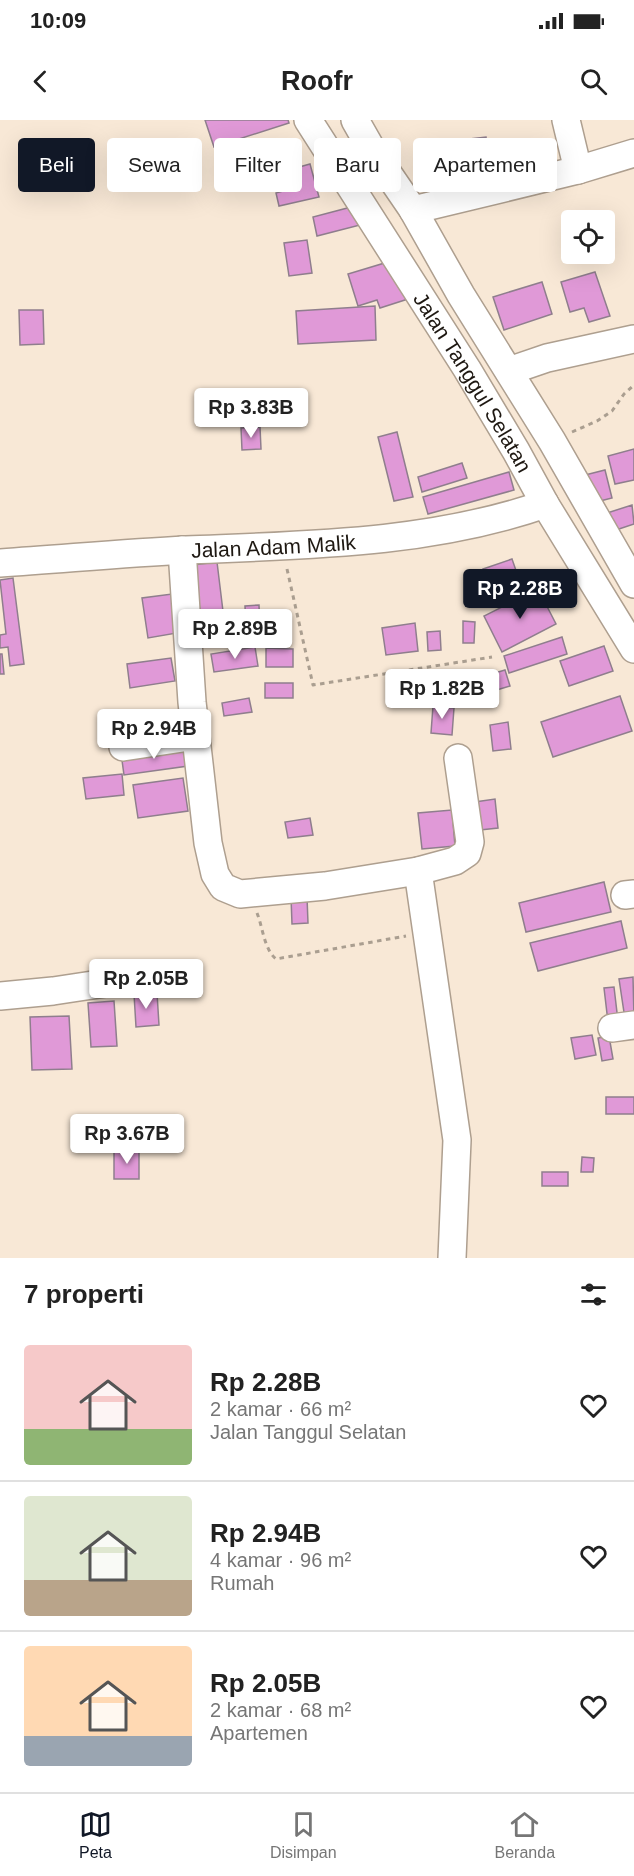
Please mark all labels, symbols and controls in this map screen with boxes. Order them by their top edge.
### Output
text: 10:09 [30,8,86,33]
icon: back [24,65,57,98]
icon: search [577,65,610,98]
text: Roofr [281,66,353,96]
chip: Beli [18,138,95,192]
chip: Sewa [107,138,202,192]
chip: Filter [214,138,302,192]
chip: Baru [314,138,401,192]
chip: Apartemen [413,138,557,192]
map controls [561,210,615,264]
button: locate [561,210,615,264]
street label: Jalan Tanggul Selatan [410,288,537,476]
pin: Rp 3.83B [189,388,313,439]
text: Rp 3.83B [208,396,294,418]
street label: Jalan Adam Malik [191,530,357,561]
pin: Rp 2.28B [458,569,582,620]
text: Rp 2.28B [477,577,563,599]
pin: Rp 2.89B [173,609,297,660]
text: Rp 2.89B [192,617,278,639]
pin: Rp 1.82B [380,669,504,720]
text: Rp 1.82B [399,677,485,699]
pin: Rp 2.94B [92,709,216,760]
text: Rp 2.94B [111,717,197,739]
pin: Rp 2.05B [84,959,208,1010]
text: Rp 2.05B [103,967,189,989]
pin: Rp 3.67B [65,1114,189,1165]
text: Rp 3.67B [84,1122,170,1144]
icon: filters [577,1278,610,1311]
text: 7 properti [24,1279,144,1309]
text: Rp 2.28B [210,1367,321,1397]
icon: home [72,1369,144,1441]
icon: heart [577,1389,610,1422]
text: 2 kamar · 66 m² [210,1398,351,1420]
text: Jalan Tanggul Selatan [210,1421,406,1443]
text: Rp 2.94B [210,1518,321,1548]
icon: home [72,1520,144,1592]
icon: heart [577,1540,610,1573]
text: 4 kamar · 96 m² [210,1549,351,1571]
text: Rumah [210,1572,274,1594]
text: Rp 2.05B [210,1668,321,1698]
icon: home [72,1670,144,1742]
icon: heart [577,1690,610,1723]
text: 2 kamar · 68 m² [210,1699,351,1721]
text: Apartemen [210,1722,308,1744]
tab: Peta [79,1808,112,1862]
tab: Disimpan [270,1808,337,1862]
tab: Beranda [495,1808,555,1862]

